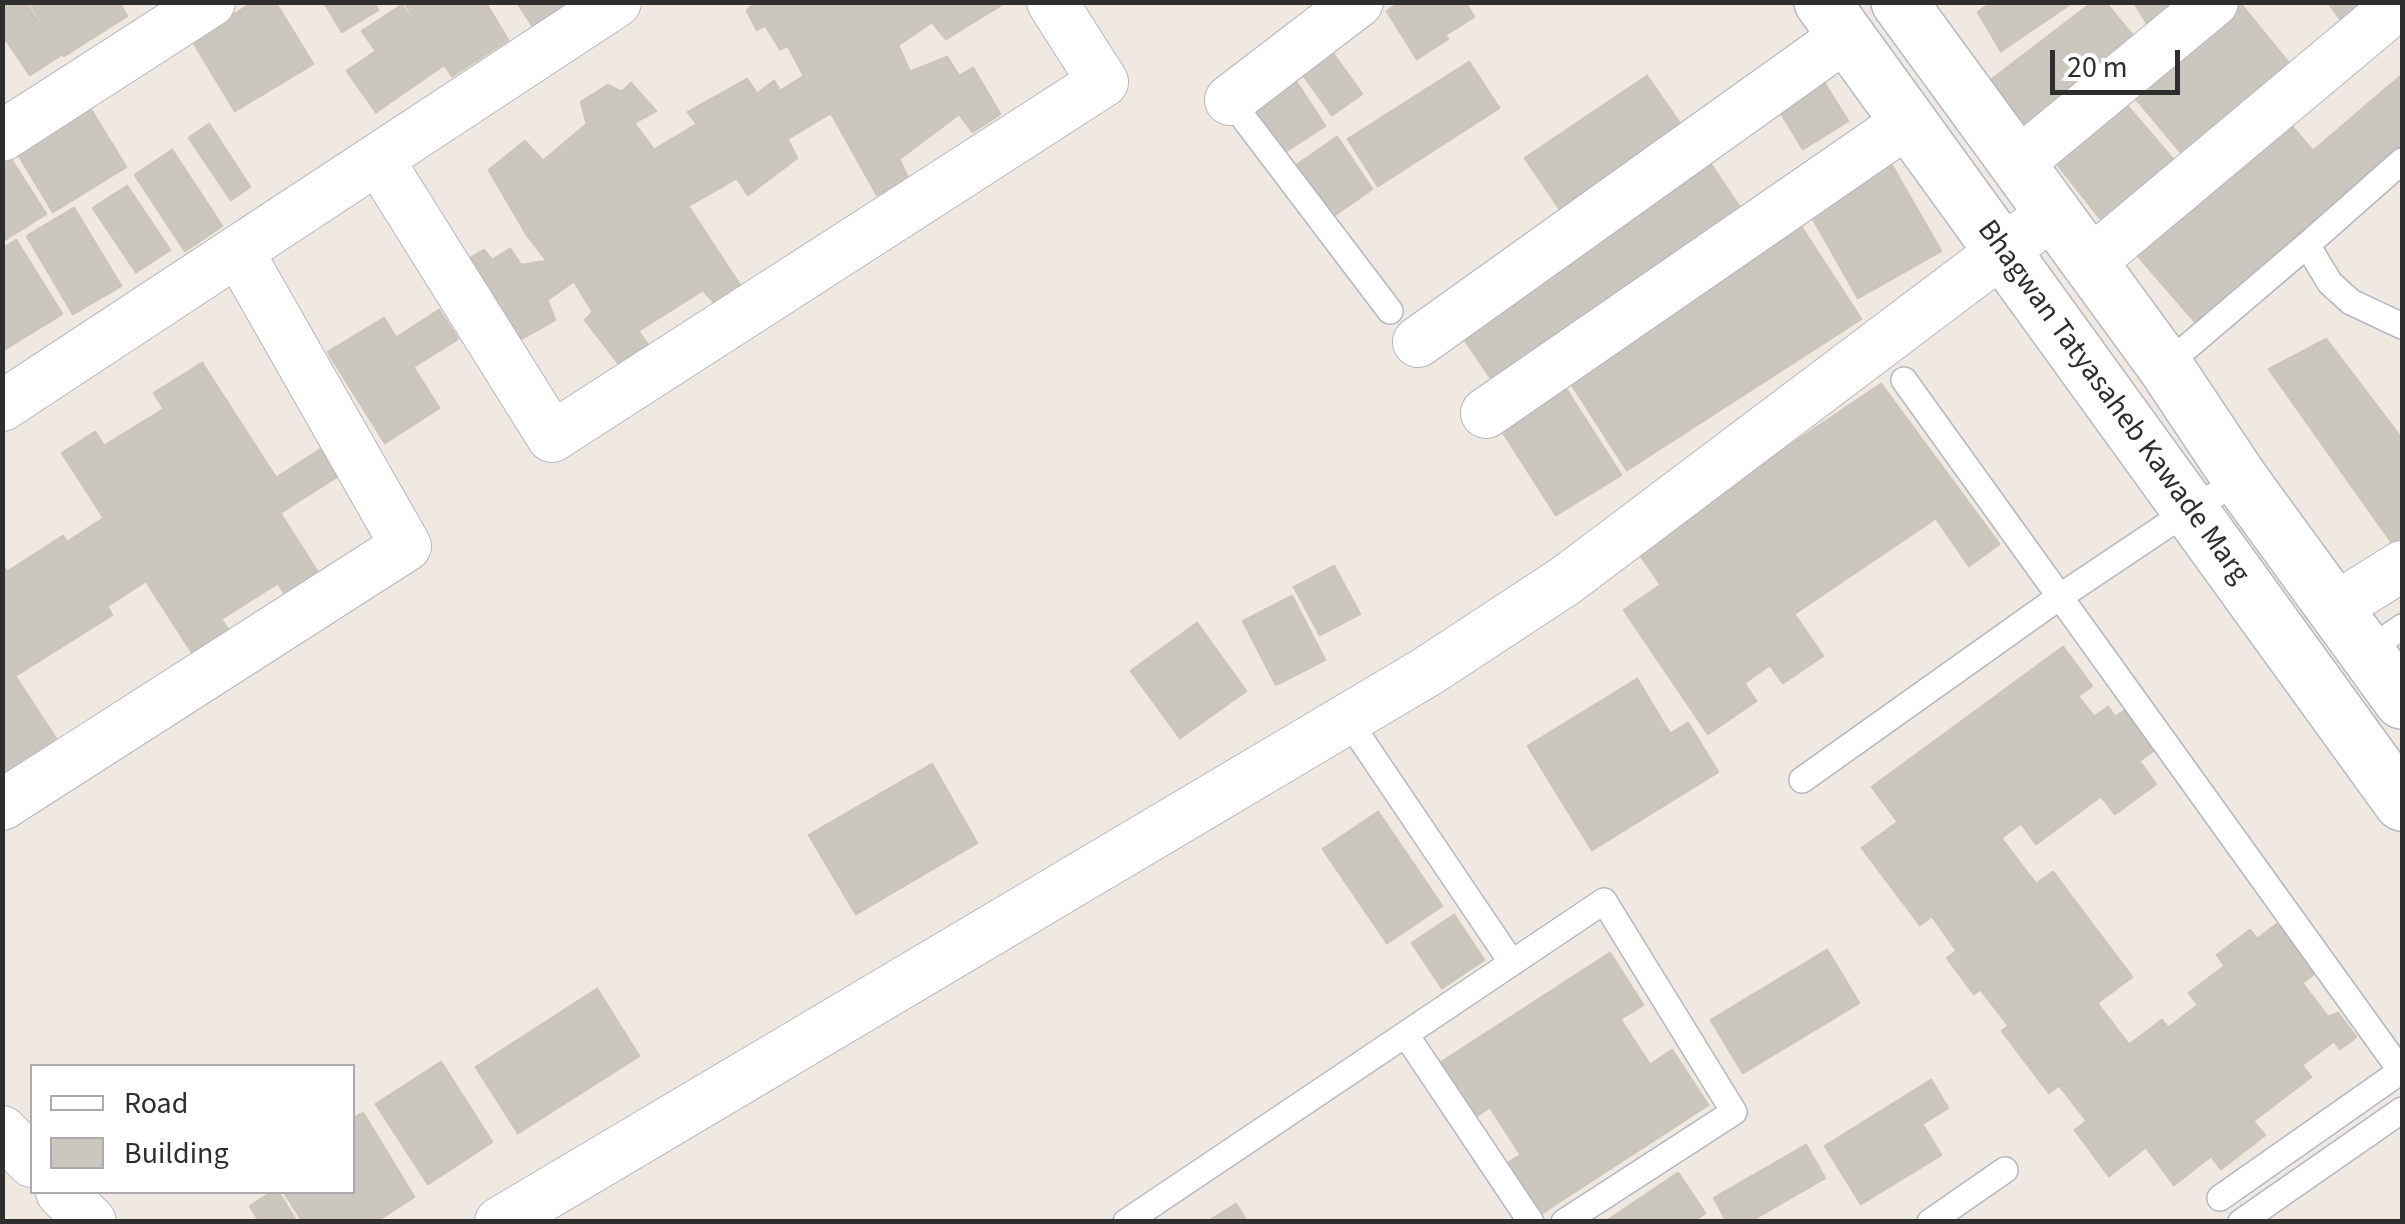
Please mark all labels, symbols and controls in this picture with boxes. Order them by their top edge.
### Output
scale bar [2055,30,2185,92]
text: 20 m [2067,46,2128,89]
street label: Bhagwan Tatyasaheb Kawade Marg [1968,214,2256,592]
legend [30,1064,355,1194]
text: Road [124,1082,188,1125]
text: Building [124,1132,229,1175]

